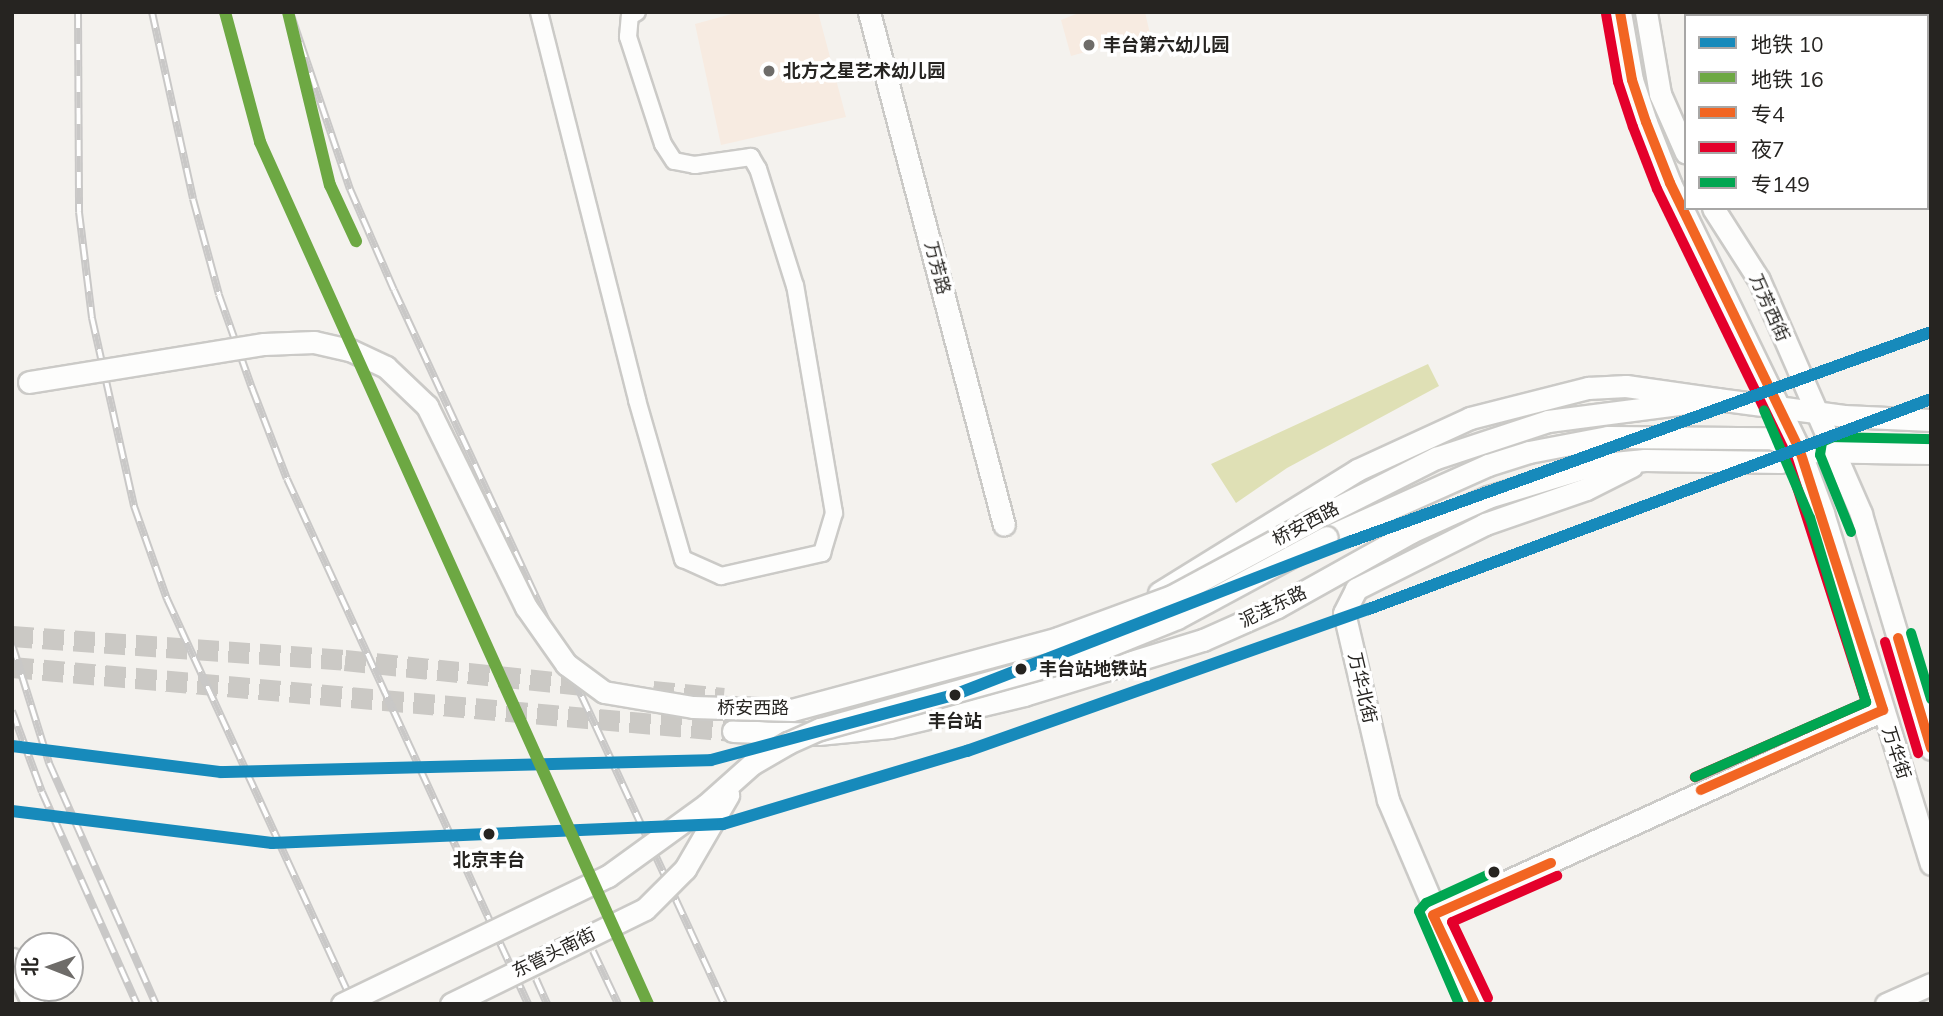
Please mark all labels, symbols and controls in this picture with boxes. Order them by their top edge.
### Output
legend [1684,14,1929,210]
text: 地铁 10 [1751,31,1824,57]
place label: 丰台第六幼儿园 [1103,34,1229,56]
marker: 丰台第六幼儿园 [1081,37,1097,53]
place label: 北方之星艺术幼儿园 [783,60,945,82]
marker: 北方之星艺术幼儿园 [761,63,777,79]
text: 地铁 16 [1751,66,1824,92]
text: 专4 [1751,101,1785,127]
text: 夜7 [1751,136,1785,162]
text: 专149 [1751,171,1810,197]
street label: 万芳路 [920,239,954,297]
street label: 万芳西街 [1744,271,1794,345]
street label: 桥安西路 [1269,498,1343,550]
street label: 泥洼东路 [1236,582,1310,632]
street label: 万华北街 [1343,650,1381,726]
marker: 丰台站地铁站 [1009,657,1033,681]
place label: 丰台站地铁站 [1039,658,1147,680]
marker: 丰台站 [943,683,967,707]
street label: 桥安西路 [717,697,789,719]
place label: 丰台站 [928,710,982,732]
street label: 万华街 [1877,724,1915,782]
marker: 北京丰台 [477,822,501,846]
place label: 北京丰台 [453,849,525,871]
unlabelled marker [1487,865,1501,879]
street label: 东管头南街 [509,924,599,982]
north arrow [14,932,84,1002]
text: 北 [18,957,42,976]

